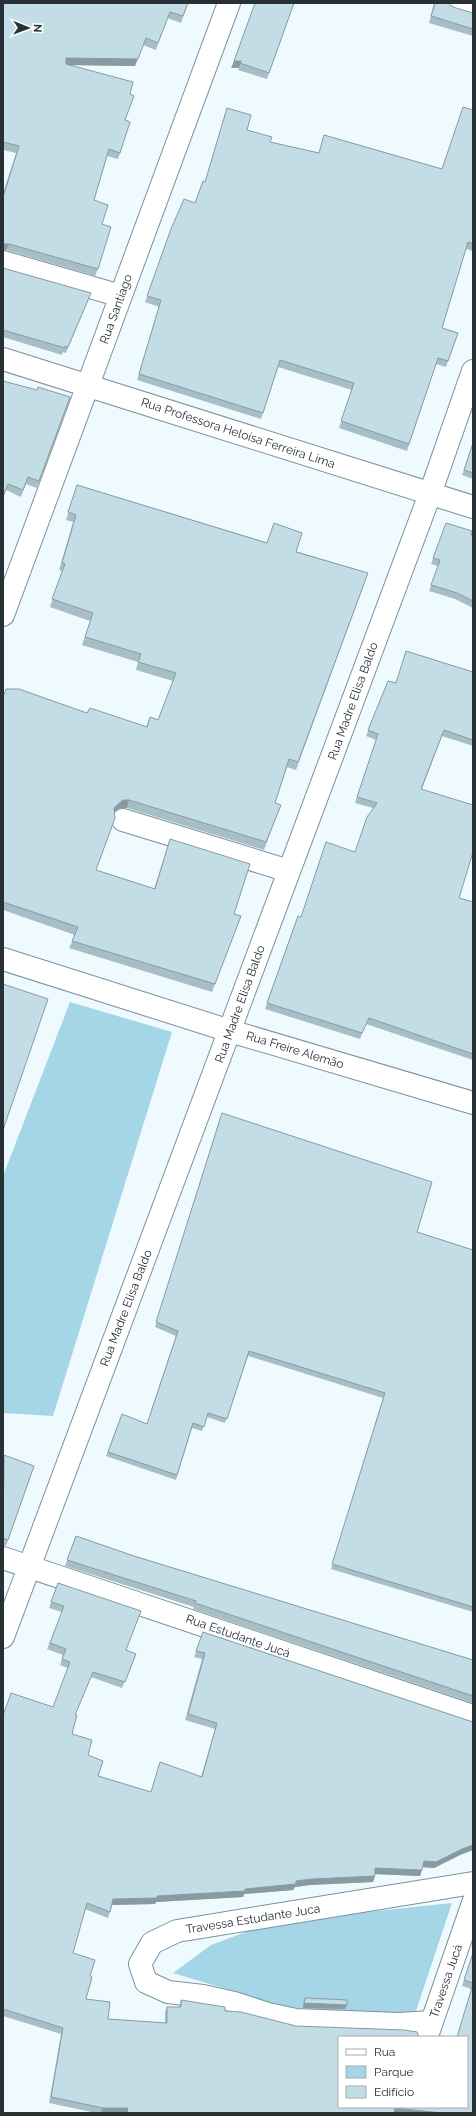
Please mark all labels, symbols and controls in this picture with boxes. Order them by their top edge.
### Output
north arrow [8,8,48,48]
text: N [31,24,44,32]
street label: Rua Santiago [97,272,135,346]
street label: Rua Professora Heloísa Ferreira Lima [139,395,337,471]
street label: Rua Madre Elisa Baldo [325,640,381,762]
street label: Rua Madre Elisa Baldo [212,943,268,1065]
street label: Rua Freire Alemão [244,1028,346,1072]
street label: Rua Madre Elisa Baldo [97,1248,155,1368]
street label: Rua Estudante Jucá [184,1612,292,1660]
street label: Travessa Estudante Juca [185,1901,321,1937]
street label: Travessa Jucá [427,1942,465,2020]
legend [338,2036,468,2108]
text: Rua [374,2045,395,2059]
text: Parque [374,2065,414,2079]
text: Edifício [374,2085,414,2099]

